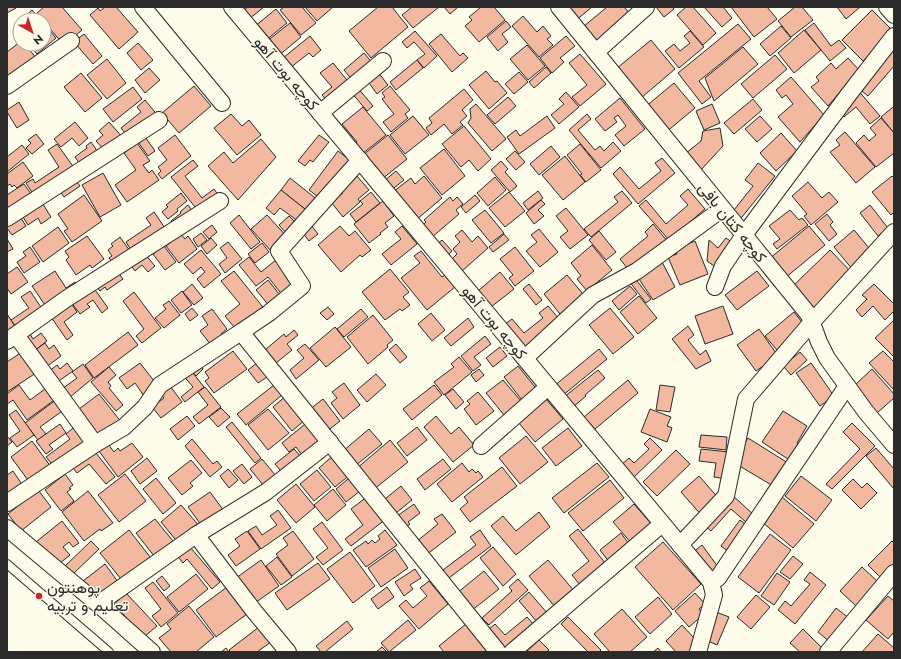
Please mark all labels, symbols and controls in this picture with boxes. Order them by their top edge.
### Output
north arrow [12,12,52,52]
text: N [30,31,47,49]
street label: کوچه بوت آهو [249,31,325,115]
street label: کوچه کتان بافی [693,177,772,268]
street label: کوچه بوت آهو [457,280,533,364]
place label: پوهنتون تعلیم و تربیه [47,576,128,617]
marker: پوهنتون تعلیم و تربیه [34,591,44,601]

